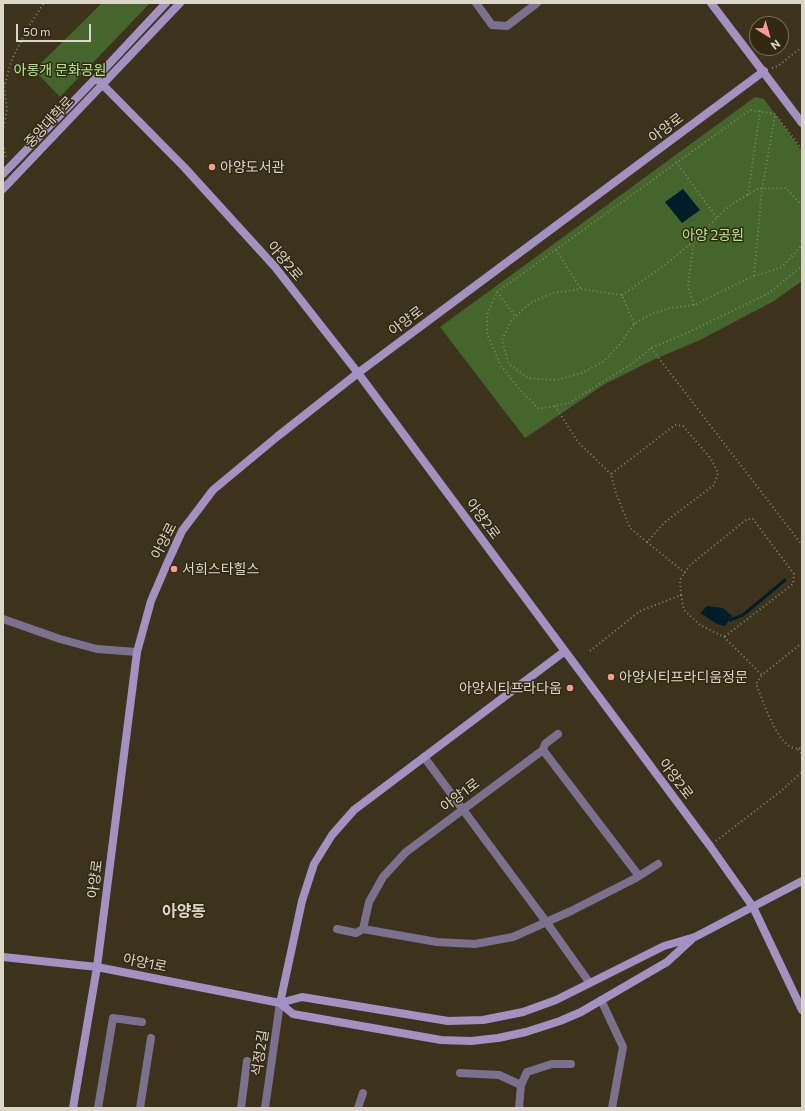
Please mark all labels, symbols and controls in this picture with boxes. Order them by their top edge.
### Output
scale bar [18,16,93,42]
north arrow [749,16,789,56]
text: 50 m [23,24,51,38]
text: N [769,38,783,53]
park label: 아롱개 문화공원 [14,62,106,78]
street label: 중앙대학로 [21,93,77,151]
street label: 아양로 [646,110,686,146]
place label: 아양도서관 [220,159,284,175]
marker: 아양도서관 [207,162,217,172]
park label: 아양 2공원 [682,227,744,243]
street label: 아양2로 [264,238,306,284]
street label: 아양로 [386,303,426,339]
street label: 아양2로 [462,495,504,543]
street label: 아양로 [148,520,180,562]
place label: 서희스타힐스 [182,561,259,577]
marker: 서희스타힐스 [169,564,179,574]
place label: 아양시티프라디움정문 [619,669,748,685]
marker: 아양시티프라디움정문 [606,672,616,682]
place label: 아양시티프라다움 [459,680,562,696]
marker: 아양시티프라다움 [565,683,575,693]
street label: 아양2로 [655,755,697,803]
street label: 아양1로 [437,775,483,815]
street label: 아양로 [84,859,106,899]
district label: 아양동 [162,902,206,922]
street label: 아양1로 [121,950,169,976]
street label: 석정2길 [248,1029,272,1077]

